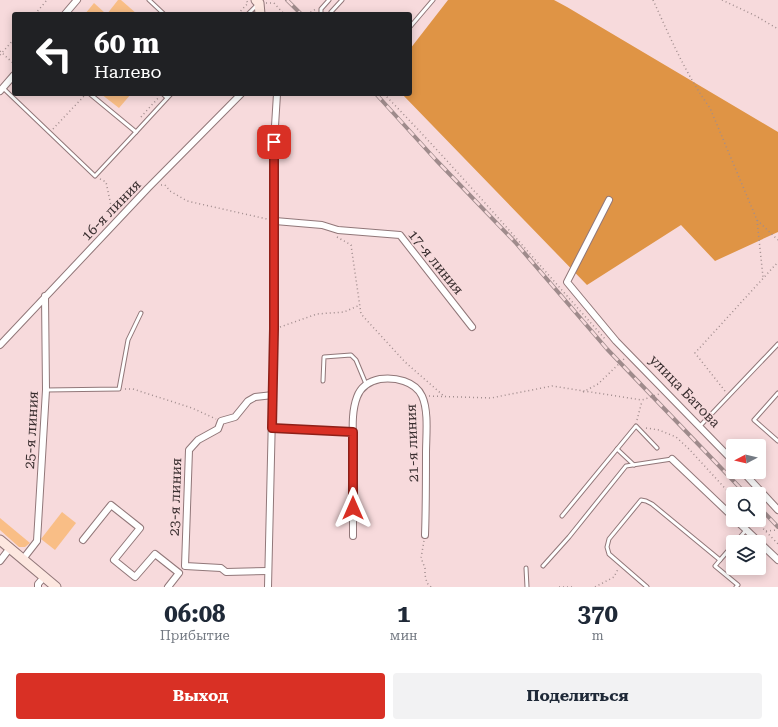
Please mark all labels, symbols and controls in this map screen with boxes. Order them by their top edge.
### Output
text: 60 m [94,27,159,60]
icon: left [28,28,80,80]
text: Налево [94,61,162,82]
pin [257,125,291,159]
icon: arrive [263,131,285,153]
street label: 16-я линия [78,176,144,244]
street label: 17-я линия [405,227,467,297]
street label: улица Батова [646,351,724,431]
street label: 25-я линия [21,391,41,469]
street label: 21-я линия [403,404,421,482]
north arrow [726,439,766,479]
map controls [726,439,766,575]
street label: 23-я линия [166,458,184,536]
position arrow [332,487,374,529]
button: search [726,487,766,527]
button: layers [726,535,766,575]
text: 06:08 [164,600,226,628]
text: 1 [397,600,410,628]
text: 370 [578,600,618,628]
text: Прибытие [160,628,230,643]
text: мин [390,628,418,643]
text: m [592,628,604,643]
button: Выход [16,673,385,719]
button: Поделиться [393,673,762,719]

